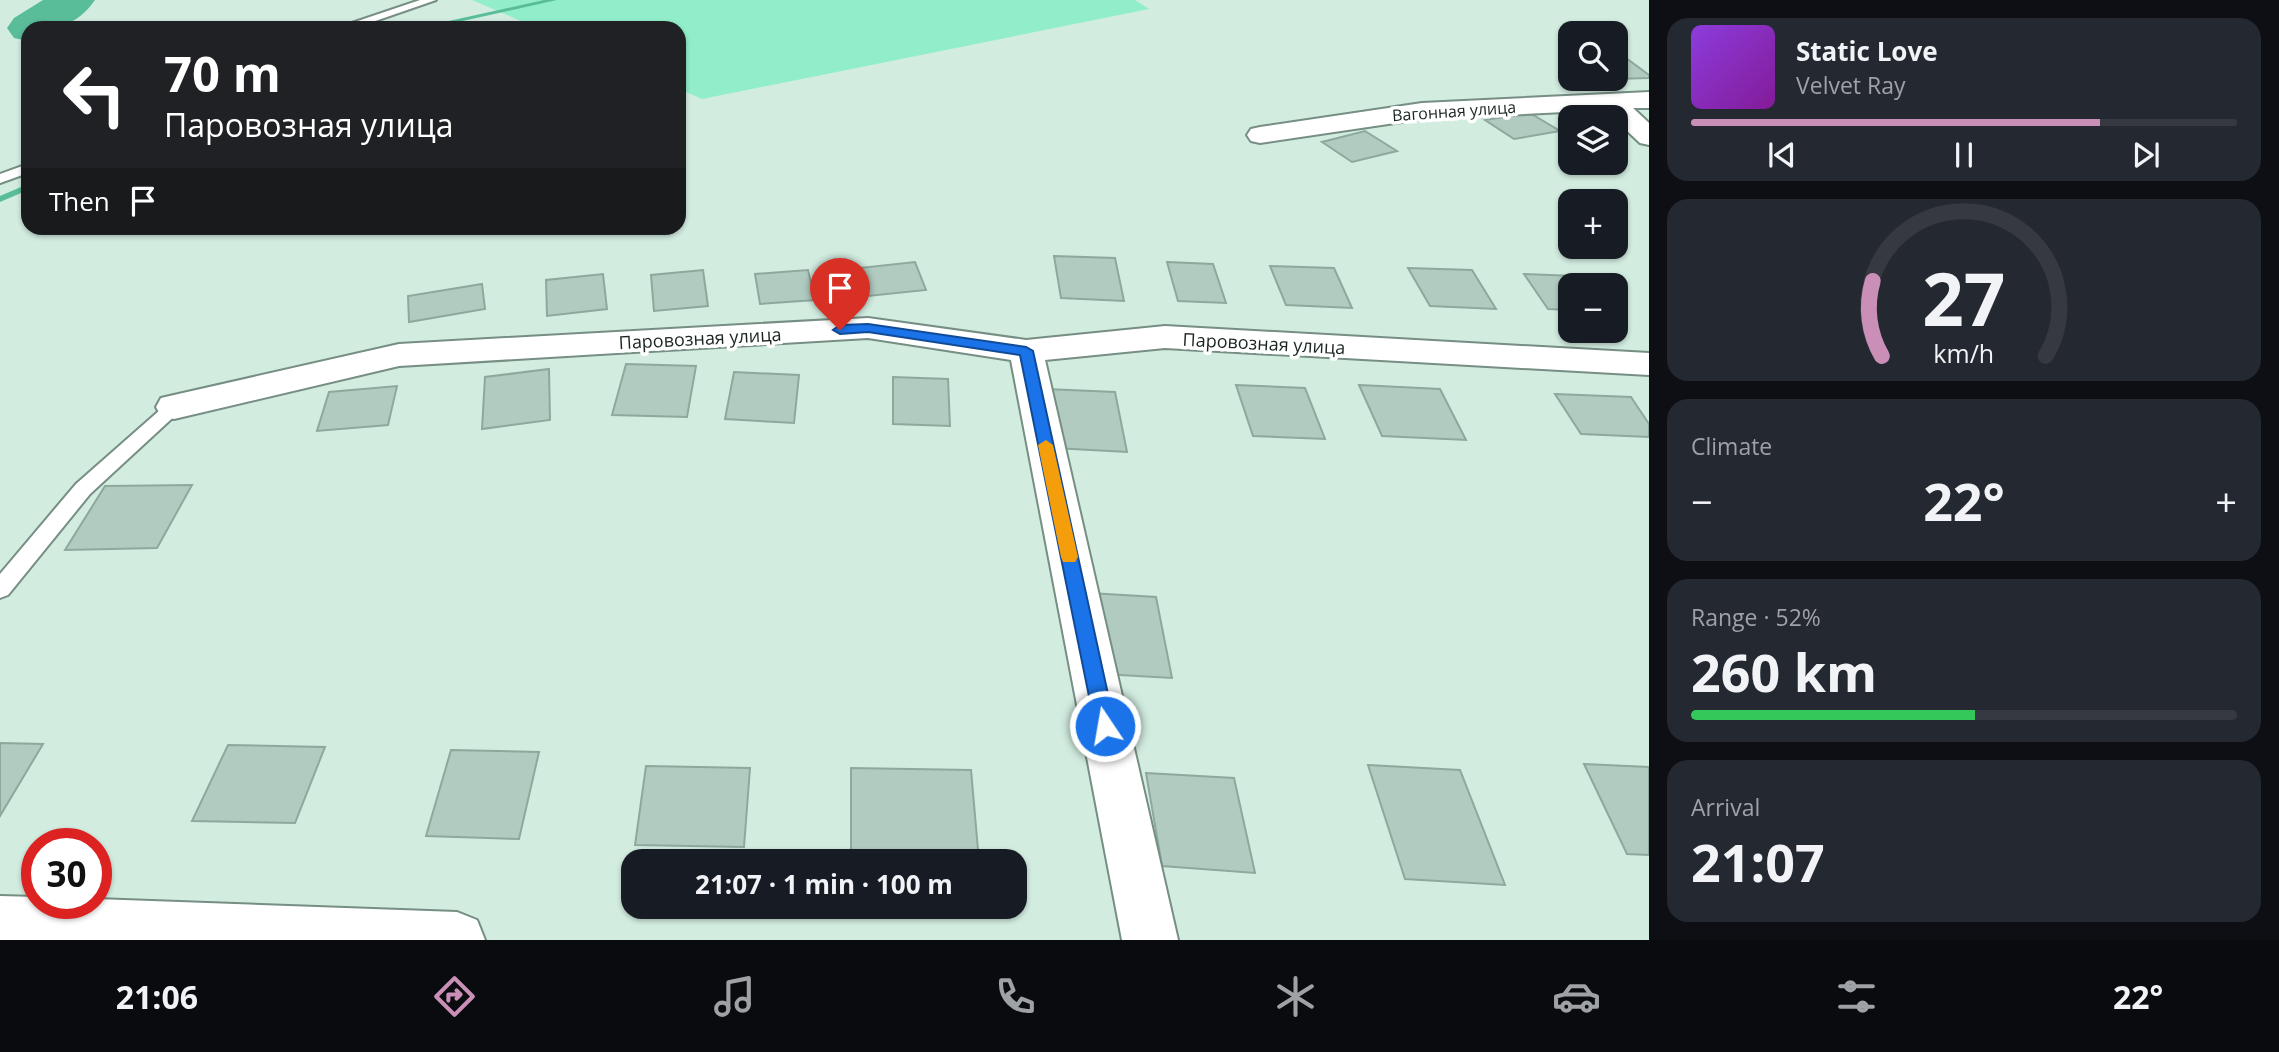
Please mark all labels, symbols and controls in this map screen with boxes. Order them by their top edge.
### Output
map controls [1558,21,1628,343]
button: search [1558,21,1628,91]
text: Static Love [1796,33,1938,69]
text: 70 m [164,40,281,106]
icon: left [49,49,140,140]
text: Velvet Ray [1796,69,1906,101]
street label: Вагонная улица [1391,96,1517,126]
text: Паровозная улица [164,103,454,146]
button: layers [1558,105,1628,175]
icon: previous [1763,136,1801,174]
icon: pause [1945,136,1983,174]
icon: next [2127,136,2165,174]
icon: arrive [124,182,162,220]
text: Then [49,183,110,219]
button: + [1558,189,1628,259]
text: 27 [1922,248,2006,347]
pin [810,258,870,330]
icon: arrive [821,269,859,307]
button: − [1558,273,1628,343]
street label: Паровозная улица [618,322,782,354]
street label: Паровозная улица [1182,327,1346,359]
text: km/h [1934,335,1994,369]
text: Climate [1691,430,1772,462]
text: 22° [1923,465,2005,536]
text: − [1691,475,1713,527]
text: + [2215,475,2237,527]
text: Range · 52% [1691,601,1821,633]
text: 260 km [1691,636,1877,707]
position arrow [1068,689,1142,763]
text: Arrival [1691,791,1760,823]
text: 21:07 [1691,826,1825,897]
speed limit sign: 30 [21,828,112,919]
text: 21:07 · 1 min · 100 m [695,866,953,902]
icon: directions [430,972,479,1021]
icon: music [710,972,759,1021]
icon: phone [991,972,1040,1021]
icon: climate [1271,972,1320,1021]
icon: car [1552,972,1601,1021]
icon: filters [1832,972,1881,1021]
text: 21:06 [116,975,198,1018]
text: 22° [2113,975,2163,1018]

